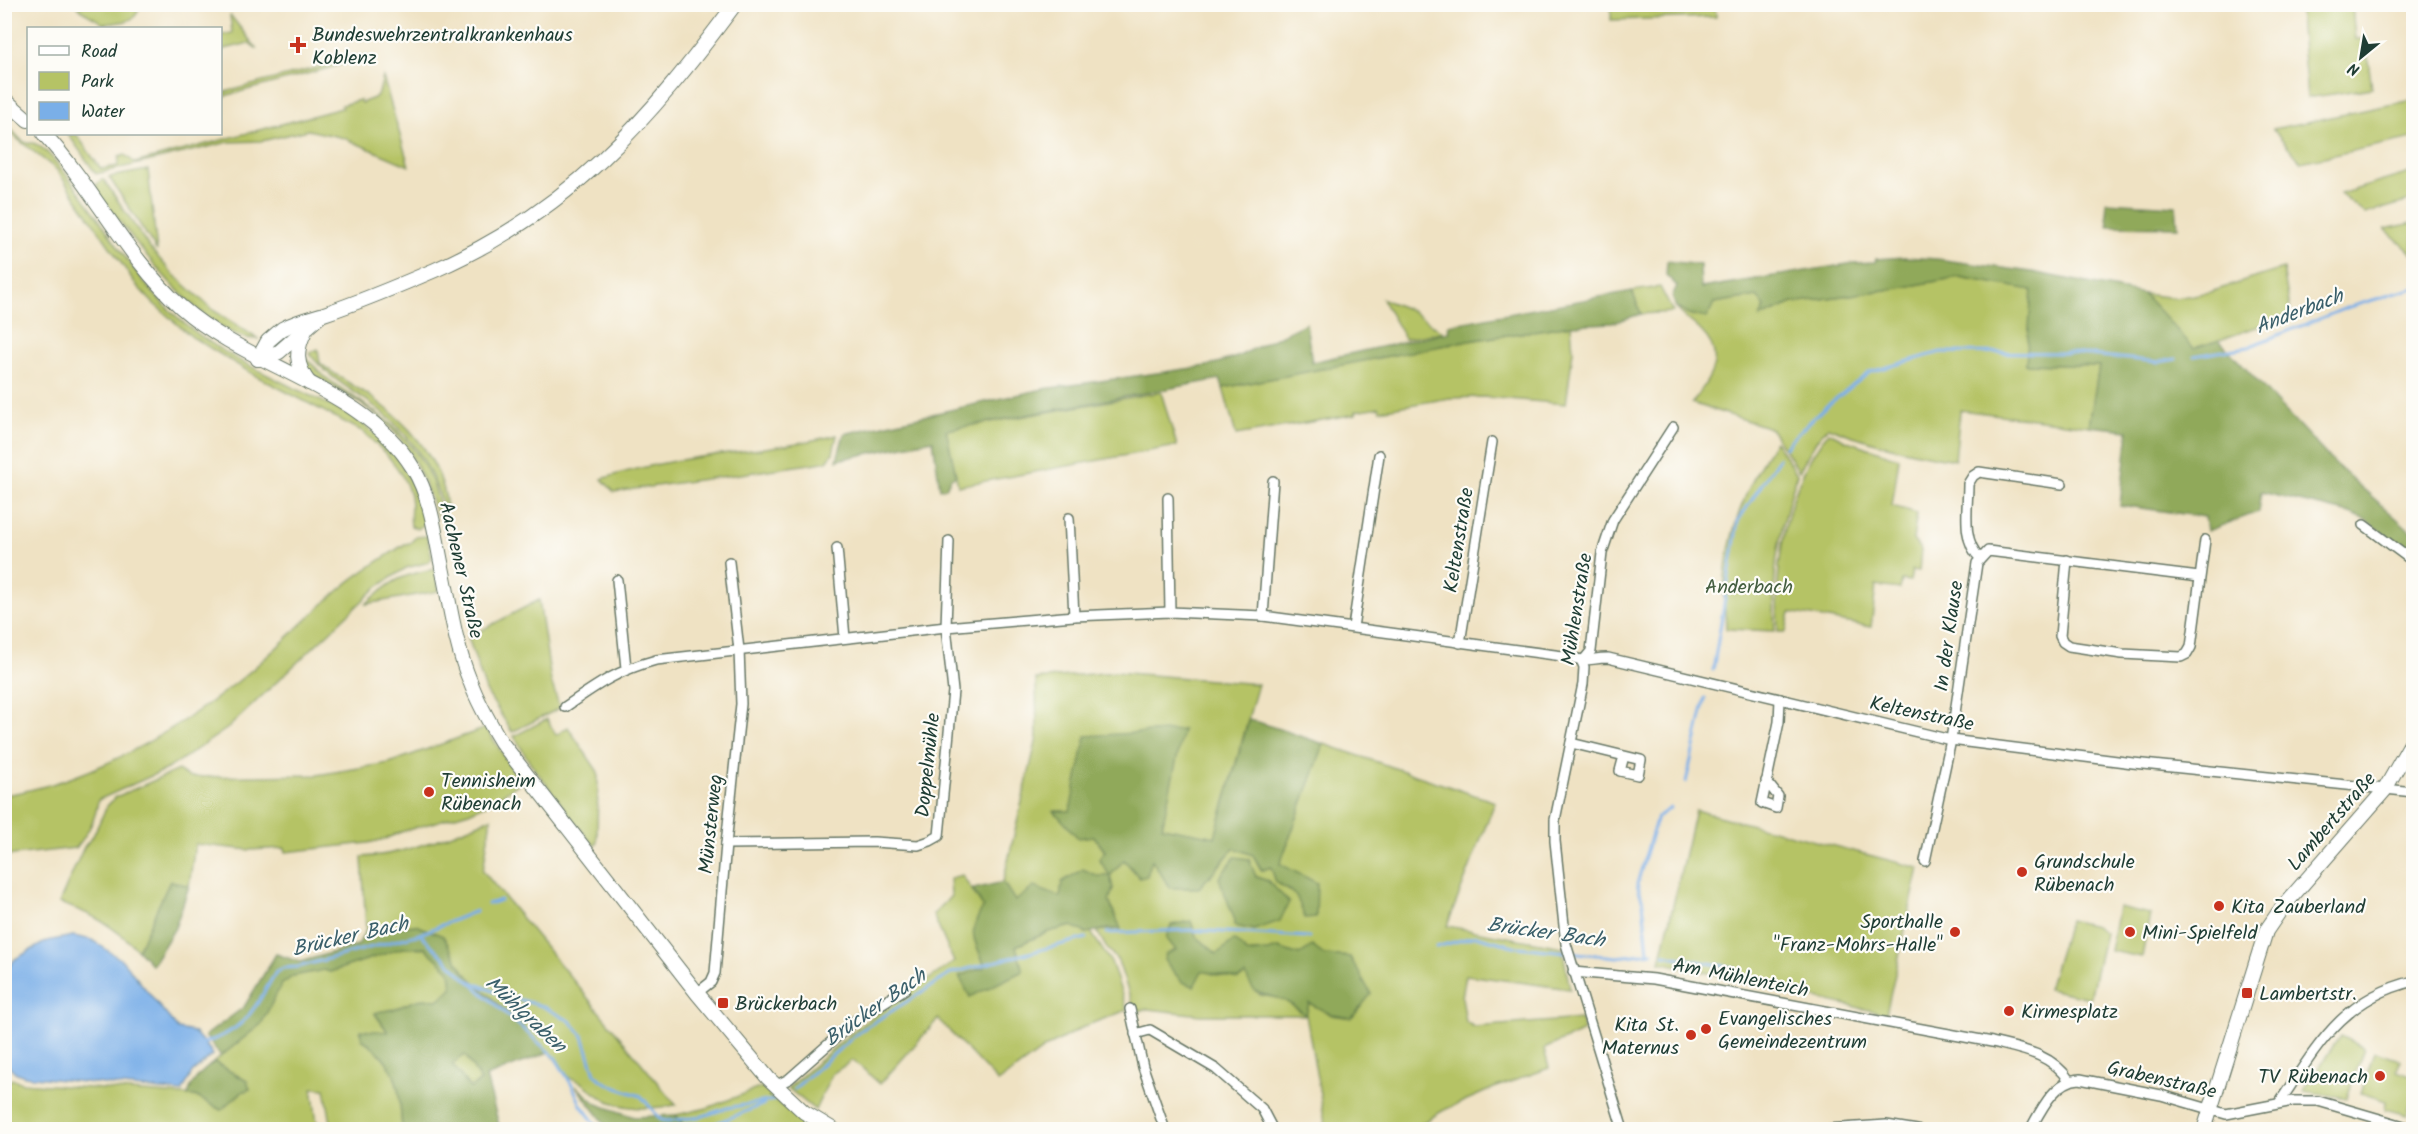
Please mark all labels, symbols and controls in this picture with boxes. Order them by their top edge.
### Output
place label: Bundeswehrzentralkrankenhaus Koblenz [312,20,573,75]
legend [27,27,222,135]
north arrow [2331,27,2391,87]
marker: Bundeswehrzentralkrankenhaus Koblenz [289,36,307,54]
text: Road [81,38,118,67]
text: N [2344,55,2365,82]
text: Park [81,68,114,97]
text: Water [81,98,126,127]
water label: Anderbach [2251,280,2350,344]
street label: Keltenstraße [1436,485,1484,595]
street label: Aachener Straße [429,499,491,642]
street label: Mühlenstraße [1553,551,1603,668]
park label: Anderbach [1705,572,1793,604]
street label: In der Klause [1926,579,1974,694]
street label: Keltenstraße [1866,688,1977,742]
street label: Doppelmühle [908,711,950,819]
street label: Lambertstraße [2280,765,2385,879]
place label: Tennisheim Rübenach [441,766,536,821]
street label: Münsterweg [691,773,733,876]
marker: Tennisheim Rübenach [422,785,436,799]
place label: Grundschule Rübenach [2034,847,2135,902]
marker: Grundschule Rübenach [2015,865,2029,879]
place label: Kita Zauberland [2231,892,2366,924]
marker: Kita Zauberland [2212,899,2226,913]
place label: Sporthalle "Franz-Mohrs-Halle" [1773,907,1943,962]
water label: Brücker Bach [289,908,413,967]
water label: Brücker Bach [1485,909,1608,958]
place label: Mini-Spielfeld [2142,918,2258,950]
marker: Sporthalle "Franz-Mohrs-Halle" [1948,925,1962,939]
marker: Mini-Spielfeld [2123,925,2137,939]
street label: Am Mühlenteich [1670,950,1811,1008]
water label: Brücker Bach [818,960,935,1056]
water label: Mühlgraben [477,968,575,1063]
place label: Lambertstr. [2259,979,2357,1011]
marker: Lambertstr. [2240,986,2254,1000]
place label: Brückerbach [735,989,837,1021]
marker: Brückerbach [716,996,730,1010]
place label: Kirmesplatz [2021,997,2118,1029]
place label: Evangelisches Gemeindezentrum [1718,1004,1867,1059]
marker: Kirmesplatz [2002,1004,2016,1018]
place label: Kita St. Maternus [1602,1010,1679,1065]
marker: Evangelisches Gemeindezentrum [1699,1022,1713,1036]
marker: Kita St. Maternus [1684,1028,1698,1042]
street label: Grabenstraße [2104,1053,2219,1109]
place label: TV Rübenach [2258,1062,2368,1094]
marker: TV Rübenach [2373,1069,2387,1083]

